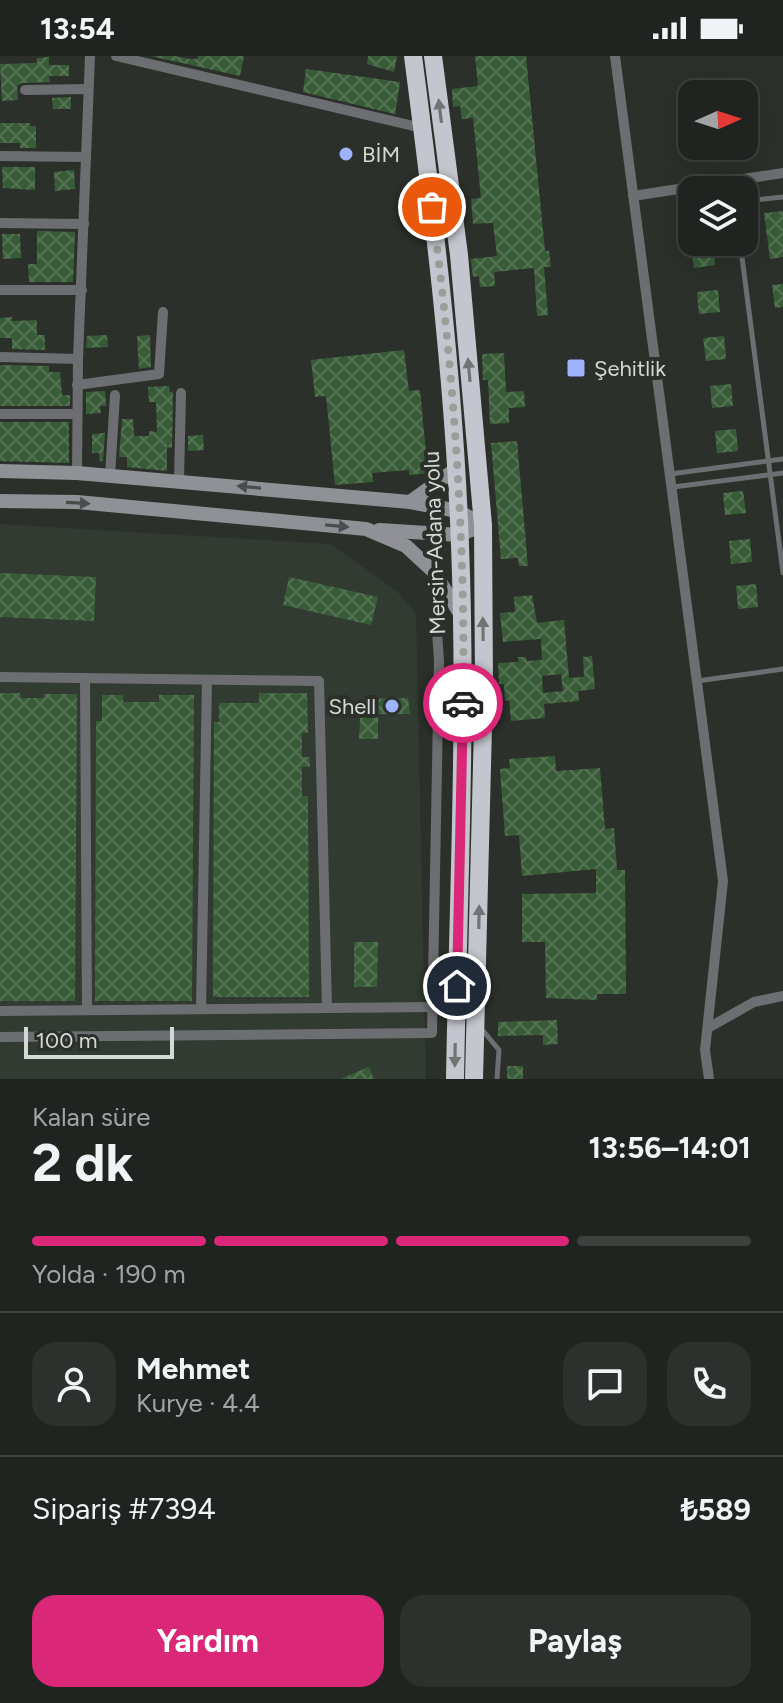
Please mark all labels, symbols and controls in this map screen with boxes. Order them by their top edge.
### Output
text: 13:54 [40,10,115,47]
north arrow [678,80,758,160]
map controls [678,80,758,256]
one-way arrow [433,99,446,124]
place label: BİM [362,141,400,168]
marker: BİM [337,145,355,163]
pin [398,173,466,241]
button: layers [678,176,758,256]
icon: bag [410,185,454,229]
place label: Şehitlik [594,355,666,382]
one-way arrow [462,357,475,382]
marker: Şehitlik [565,357,587,379]
street label: Mersin-Adana yolu [418,451,451,635]
one-way arrow [236,481,261,494]
one-way arrow [66,496,91,509]
one-way arrow [325,520,350,533]
one-way arrow [477,616,490,641]
courier [423,663,503,743]
icon: car [441,681,485,725]
place label: Shell [329,693,376,720]
marker: Shell [383,697,401,715]
one-way arrow [472,904,485,929]
pin [423,952,491,1020]
icon: home [435,964,479,1008]
scale bar [24,1023,174,1059]
text: 100 m [36,1027,97,1054]
one-way arrow [449,1043,462,1068]
text: Kalan süre [32,1101,150,1133]
text: 13:56–14:01 [589,1129,751,1166]
text: 2 dk [32,1132,133,1194]
text: Yolda · 190 m [32,1258,186,1290]
button: person [32,1342,116,1426]
button: chat [563,1342,647,1426]
button: phone [667,1342,751,1426]
text: Mehmet [136,1350,250,1387]
text: Kurye · 4.4 [136,1387,260,1419]
text: Sipariş #7394 [32,1490,216,1527]
text: ₺589 [681,1491,751,1528]
button: Yardım [32,1595,384,1687]
button: Paylaş [400,1595,751,1687]

